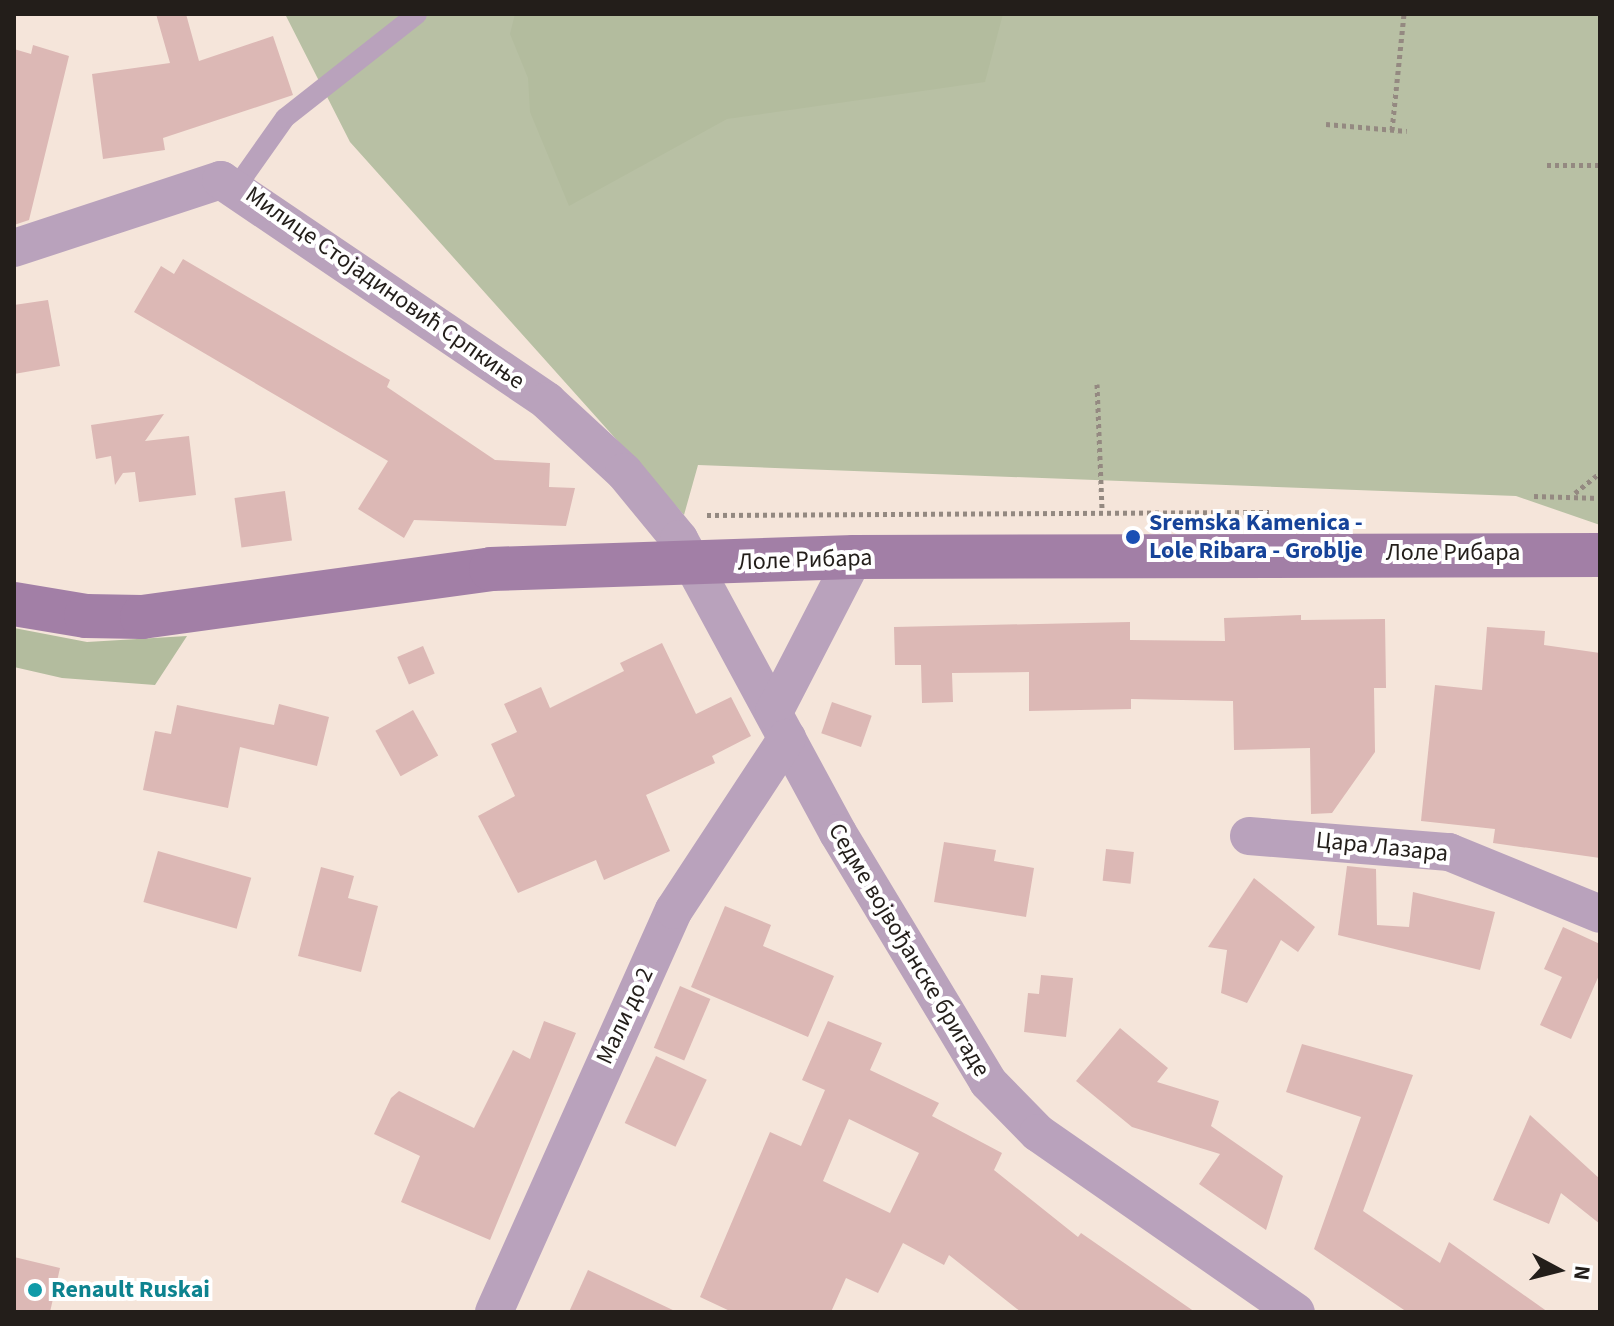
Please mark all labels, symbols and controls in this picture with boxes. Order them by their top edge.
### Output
street label: Милице Стојадиновић Српкиње [240,180,530,396]
place label: Sremska Kamenica - Lole Ribara - Groblje [1149,509,1363,565]
marker: Sremska Kamenica - Lole Ribara - Groblje [1124,528,1142,546]
street label: Лоле Рибара [1386,539,1520,567]
street label: Лоле Рибара [737,543,873,577]
street label: Седме војвођанске бригаде [822,818,996,1082]
street label: Цара Лазара [1314,826,1450,868]
street label: Мали до 2 [590,963,660,1069]
north arrow [1518,1230,1598,1310]
text: N [1565,1264,1599,1282]
place label: Renault Ruskai [51,1276,210,1304]
marker: Renault Ruskai [26,1281,44,1299]

